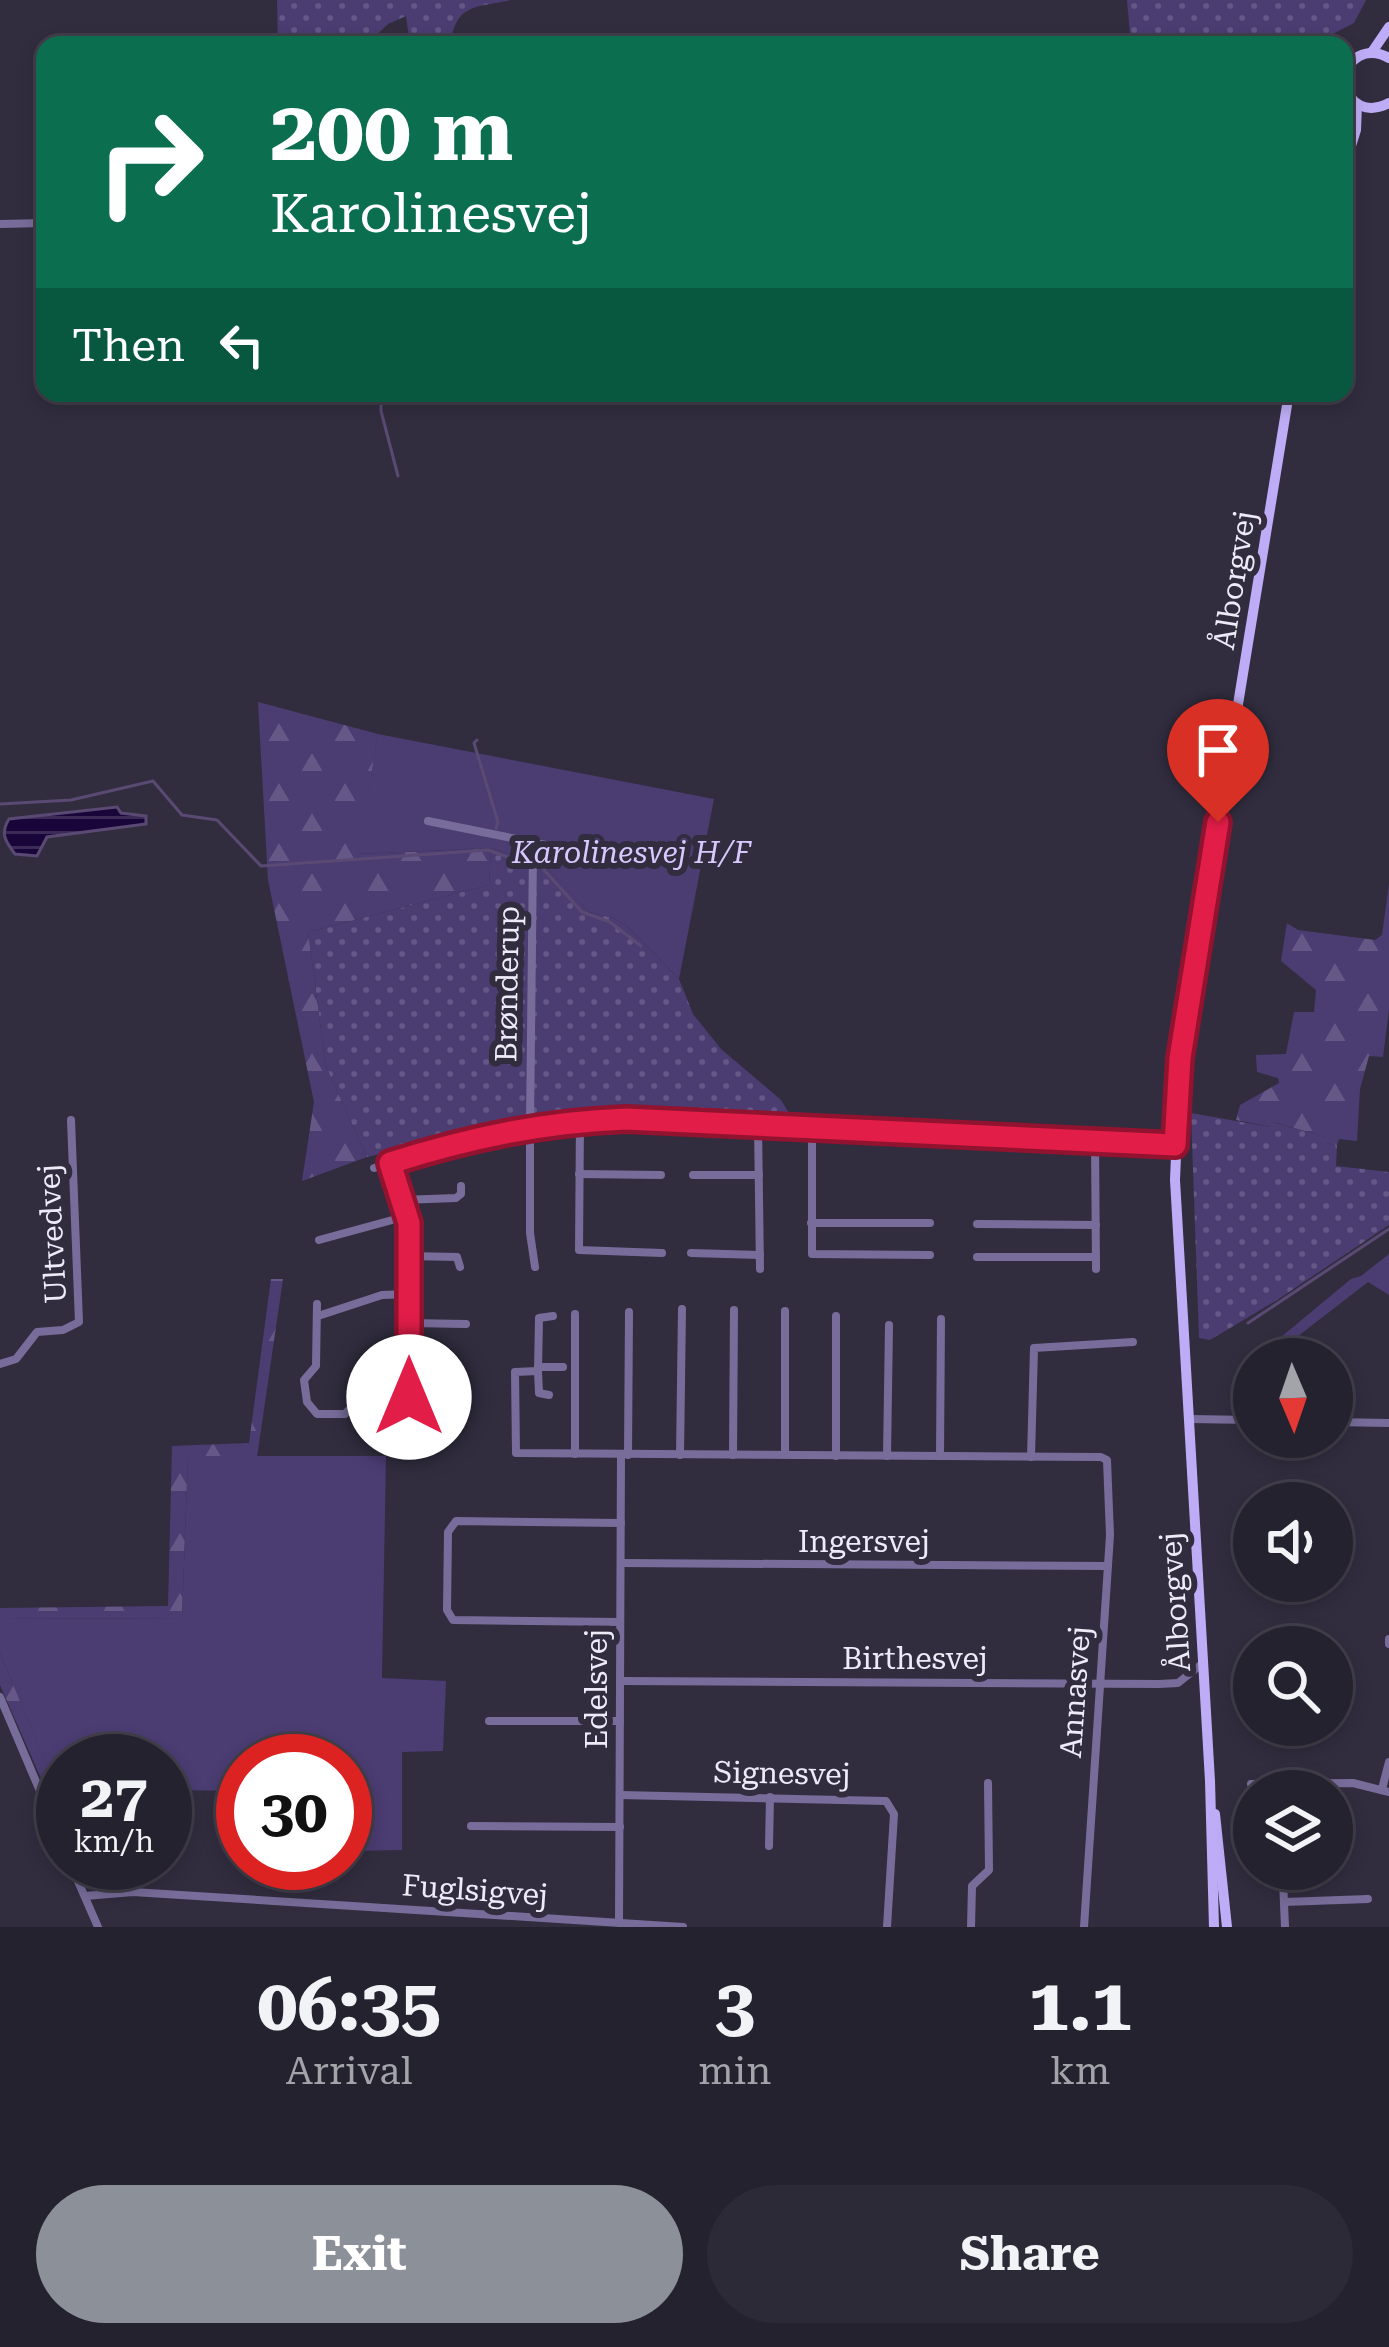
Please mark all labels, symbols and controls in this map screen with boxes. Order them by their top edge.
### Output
text: 200 m [270,82,513,180]
icon: right [72,84,228,240]
text: Karolinesvej [270,182,592,245]
icon: left [209,312,275,378]
text: Then [72,319,185,372]
street label: Ålborgvej [1204,508,1262,652]
pin [1167,699,1269,822]
icon: arrive [1185,717,1251,783]
park label: Karolinesvej H/F [511,835,752,870]
street label: Brønderup [488,906,526,1062]
street label: Ultvedvej [31,1163,73,1305]
position arrow [346,1334,472,1460]
north arrow [1233,1338,1353,1458]
map controls [1233,1338,1353,1890]
button: sound [1233,1482,1353,1602]
street label: Ingersvej [798,1524,930,1559]
street label: Ålborgvej [1151,1531,1197,1673]
street label: Annasvej [1053,1625,1097,1759]
button: search [1233,1626,1353,1746]
street label: Edelsvej [579,1629,614,1749]
street label: Birthesvej [842,1641,988,1676]
speed limit sign: 30 [216,1734,372,1890]
street label: Signesvej [713,1754,851,1792]
text: 27 [80,1761,148,1832]
button: layers [1233,1770,1353,1890]
text: km/h [74,1824,154,1859]
street label: Fuglsigvej [401,1867,549,1913]
text: 06:35 [257,1963,441,2048]
text: 3 [715,1963,755,2048]
text: 1.1 [1029,1963,1132,2048]
text: Arrival [286,2048,412,2094]
text: min [698,2048,771,2094]
text: km [1050,2048,1110,2094]
button: Exit [36,2185,683,2323]
button: Share [707,2185,1353,2323]

